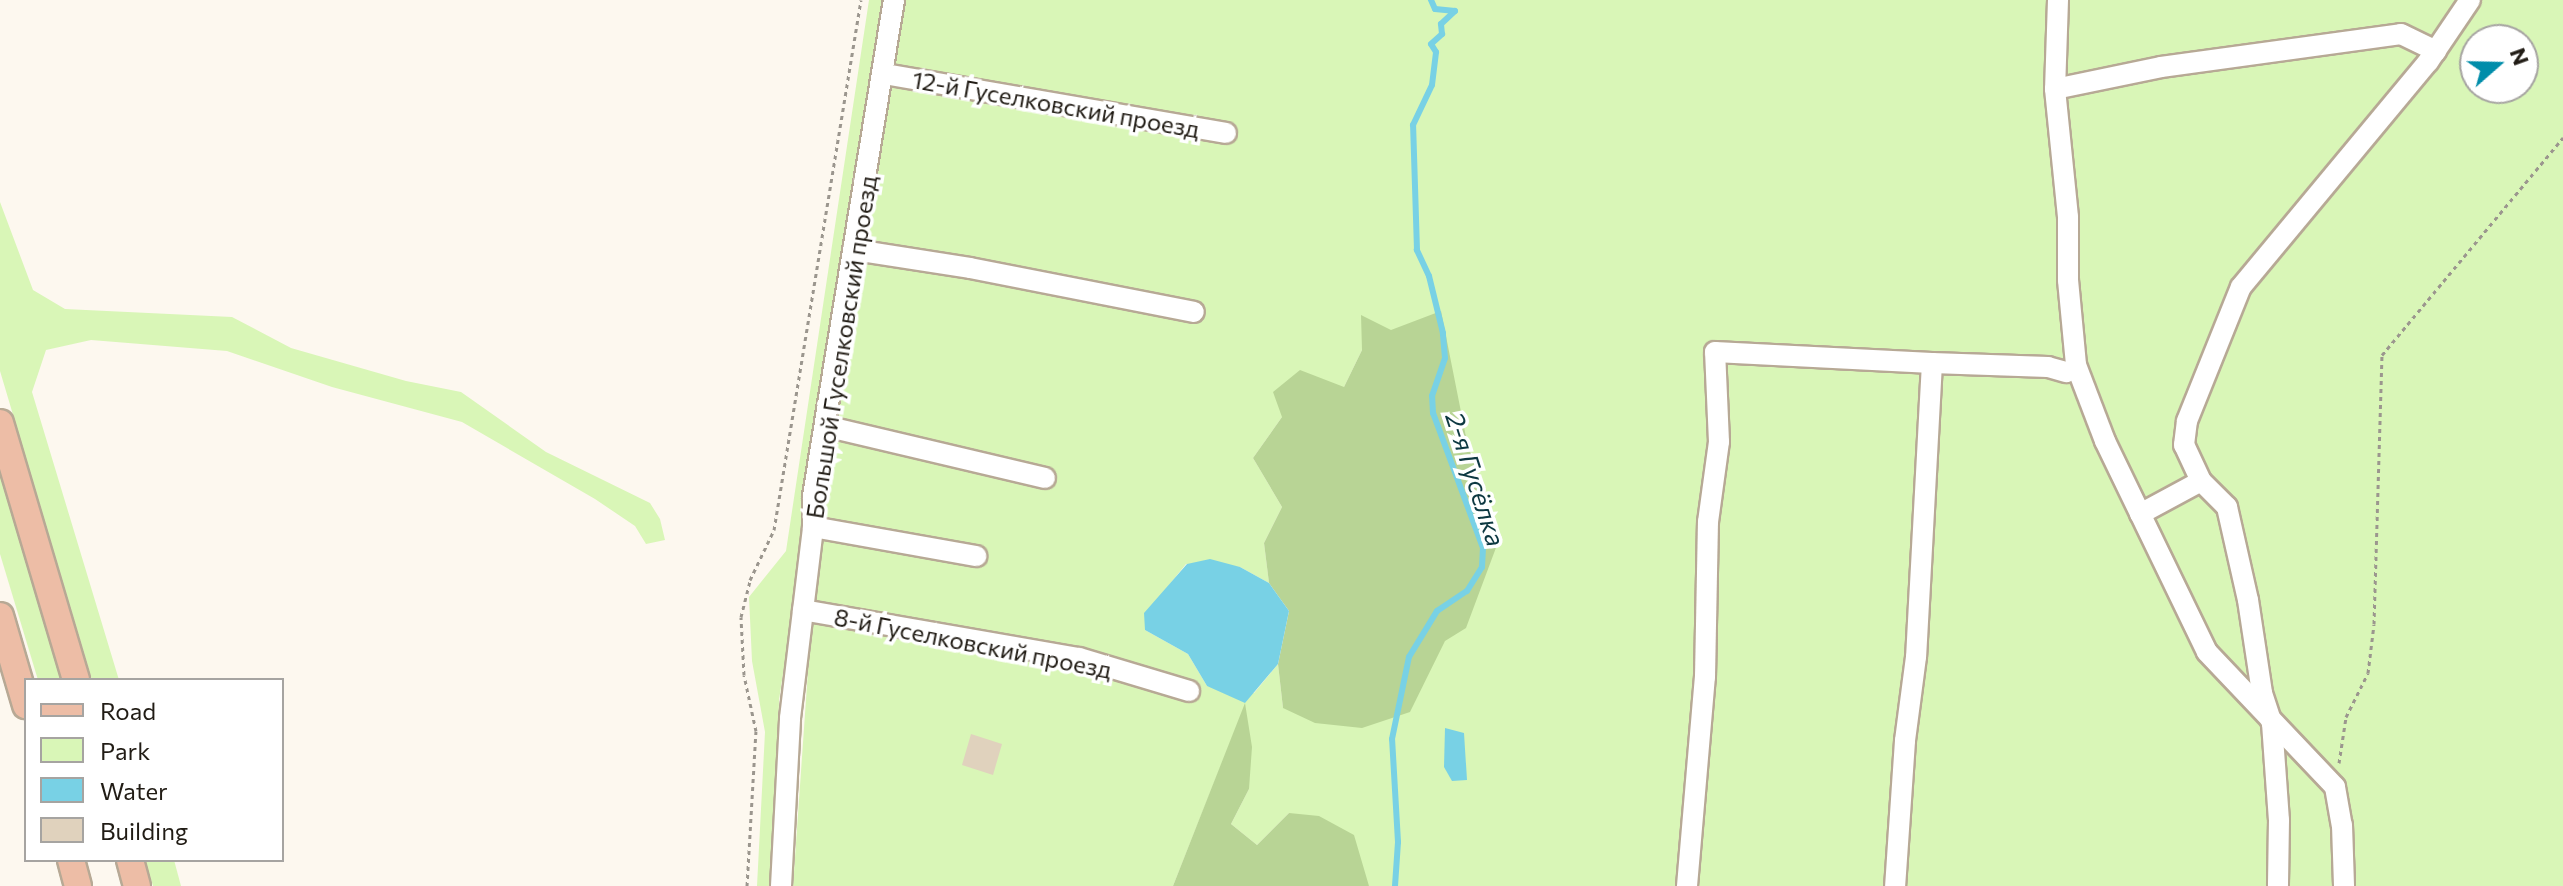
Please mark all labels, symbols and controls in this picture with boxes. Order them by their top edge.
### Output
north arrow [2459,24,2539,104]
text: N [2505,44,2536,69]
street label: 12-й Гуселковский проезд [910,65,1202,143]
street label: Большой Гуселковский проезд [800,173,882,521]
water label: 2-я Гусёлка [1440,408,1512,550]
street label: 8-й Гуселковский проезд [832,602,1114,684]
legend [24,678,284,862]
text: Road [100,696,156,725]
text: Park [100,736,150,765]
text: Water [100,776,168,805]
text: Building [100,816,188,845]

